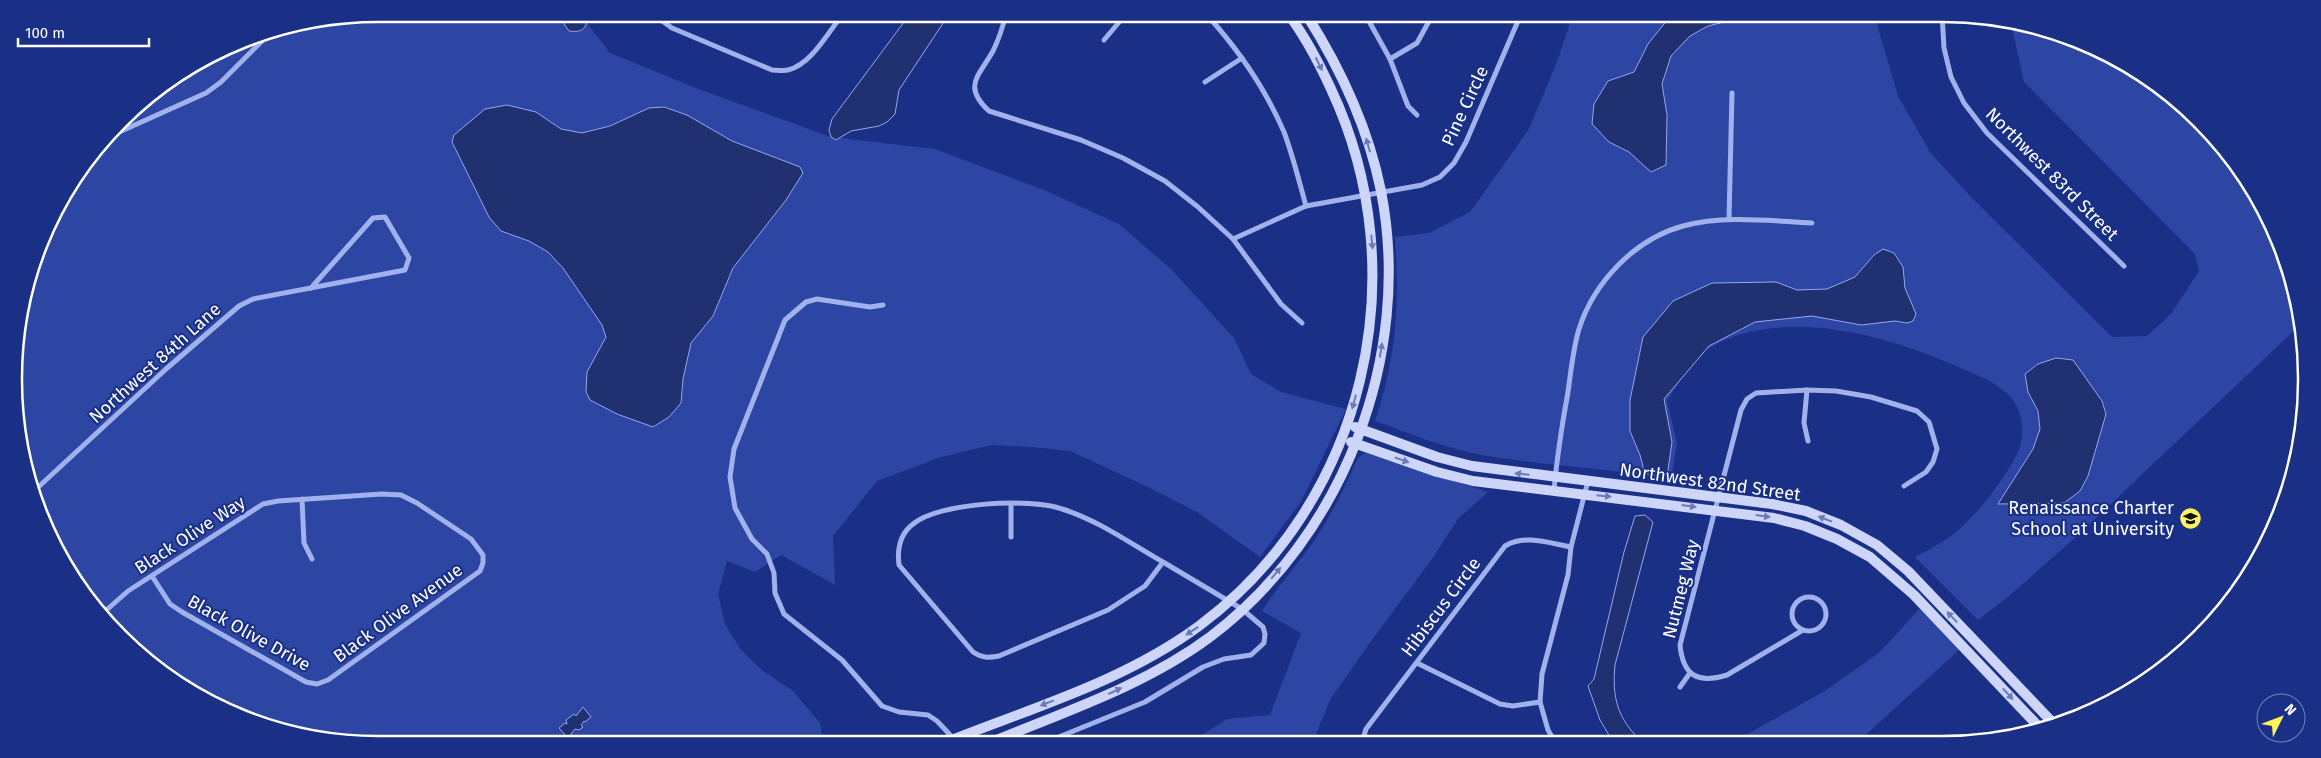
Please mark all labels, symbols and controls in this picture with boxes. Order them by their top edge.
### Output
scale bar [18,15,149,47]
text: 100 m [25,24,65,42]
one-way arrow [1315,56,1323,71]
street label: Pine Circle [1437,62,1493,150]
street label: Northwest 83rd Street [1981,103,2123,245]
one-way arrow [1364,137,1372,152]
one-way arrow [1368,234,1376,250]
street label: Northwest 84th Lane [85,298,225,428]
one-way arrow [1378,342,1386,358]
one-way arrow [1350,395,1358,410]
one-way arrow [1395,457,1410,464]
street label: Northwest 82nd Street [1618,458,1803,506]
one-way arrow [1514,470,1530,478]
street label: Black Olive Way [131,491,250,579]
one-way arrow [1596,492,1612,500]
place label: Renaissance Charter School at University [2008,497,2174,540]
one-way arrow [1681,502,1697,510]
school or university icon: Renaissance Charter School at University [2178,506,2202,530]
one-way arrow [1755,513,1771,521]
one-way arrow [1817,515,1832,523]
street label: Nutmeg Way [1658,537,1704,641]
street label: Hibiscus Circle [1396,553,1486,661]
street label: Black Olive Avenue [329,559,467,667]
one-way arrow [1270,567,1281,580]
street label: Black Olive Drive [184,590,314,676]
one-way arrow [1946,612,1958,624]
one-way arrow [1185,626,1199,636]
one-way arrow [1108,687,1122,695]
one-way arrow [2002,688,2014,700]
north arrow [2256,693,2306,743]
one-way arrow [1039,699,1054,707]
text: N [2281,700,2300,719]

